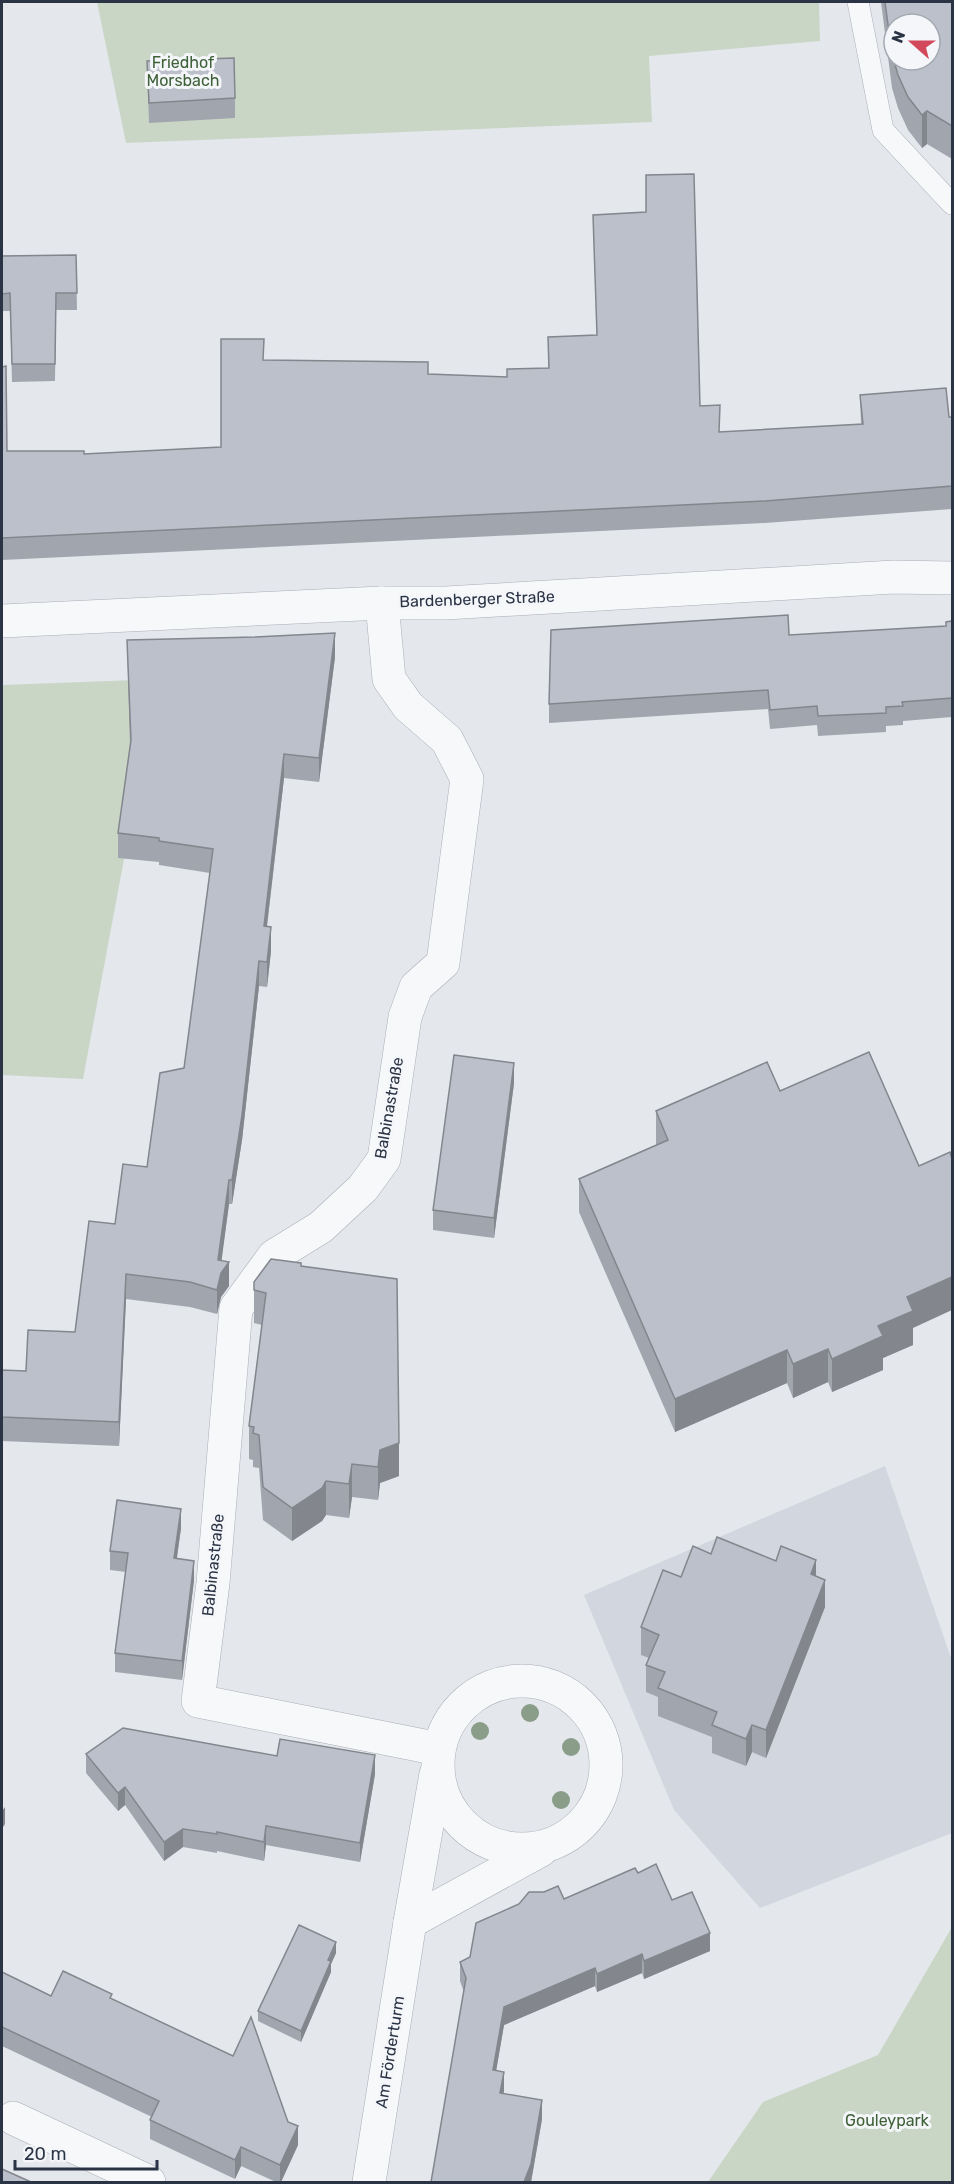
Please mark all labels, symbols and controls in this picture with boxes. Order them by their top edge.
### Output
north arrow [882,12,942,72]
text: N [888,28,909,46]
park label: Friedhof Morsbach [146,53,220,90]
street label: Bardenberger Straße [399,587,555,611]
street label: Balbinastraße [371,1056,407,1160]
street label: Balbinastraße [198,1513,228,1617]
street label: Am Förderturm [372,1994,408,2110]
park label: Gouleypark [845,2111,930,2130]
scale bar [15,2133,158,2171]
text: 20 m [24,2143,66,2165]

